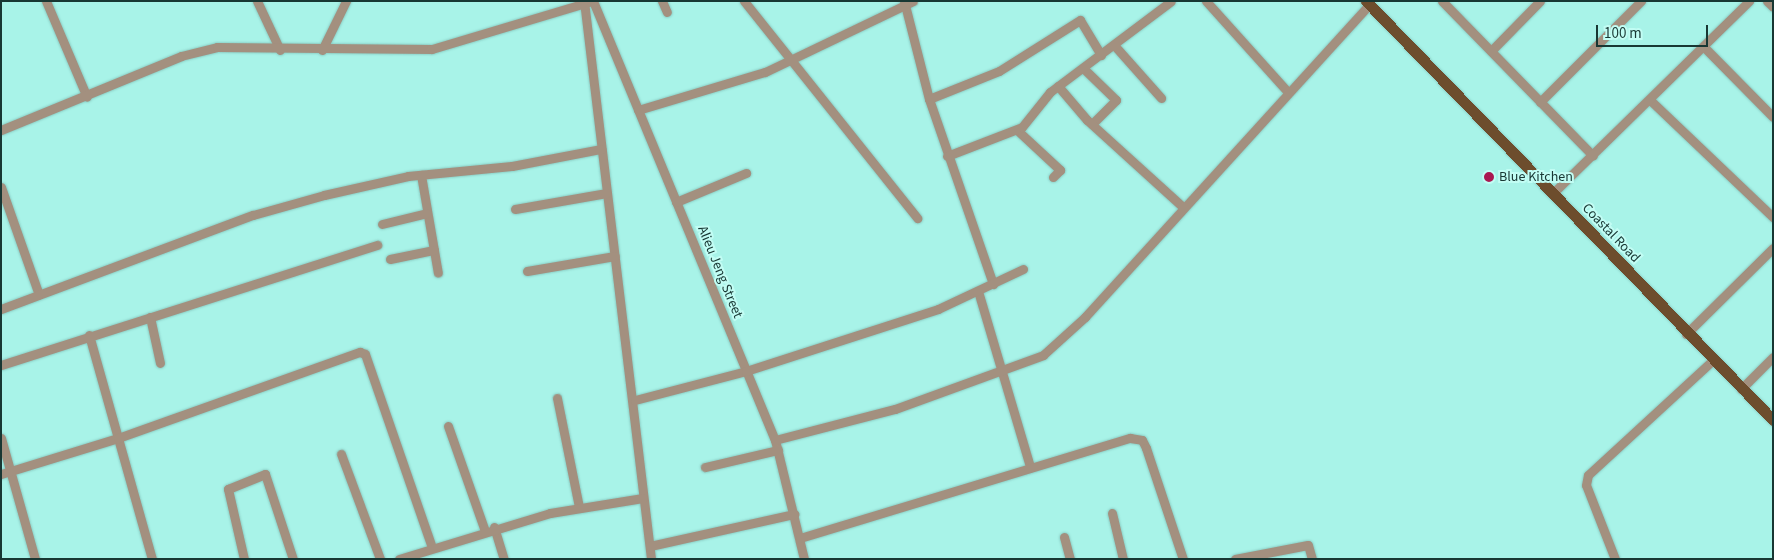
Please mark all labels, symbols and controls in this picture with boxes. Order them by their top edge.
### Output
scale bar [1599,15,1712,47]
text: 100 m [1604,23,1642,44]
place label: Blue Kitchen [1499,169,1573,185]
marker: Blue Kitchen [1483,171,1495,183]
street label: Coastal Road [1579,200,1643,266]
street label: Alieu Jeng Street [694,223,746,321]

